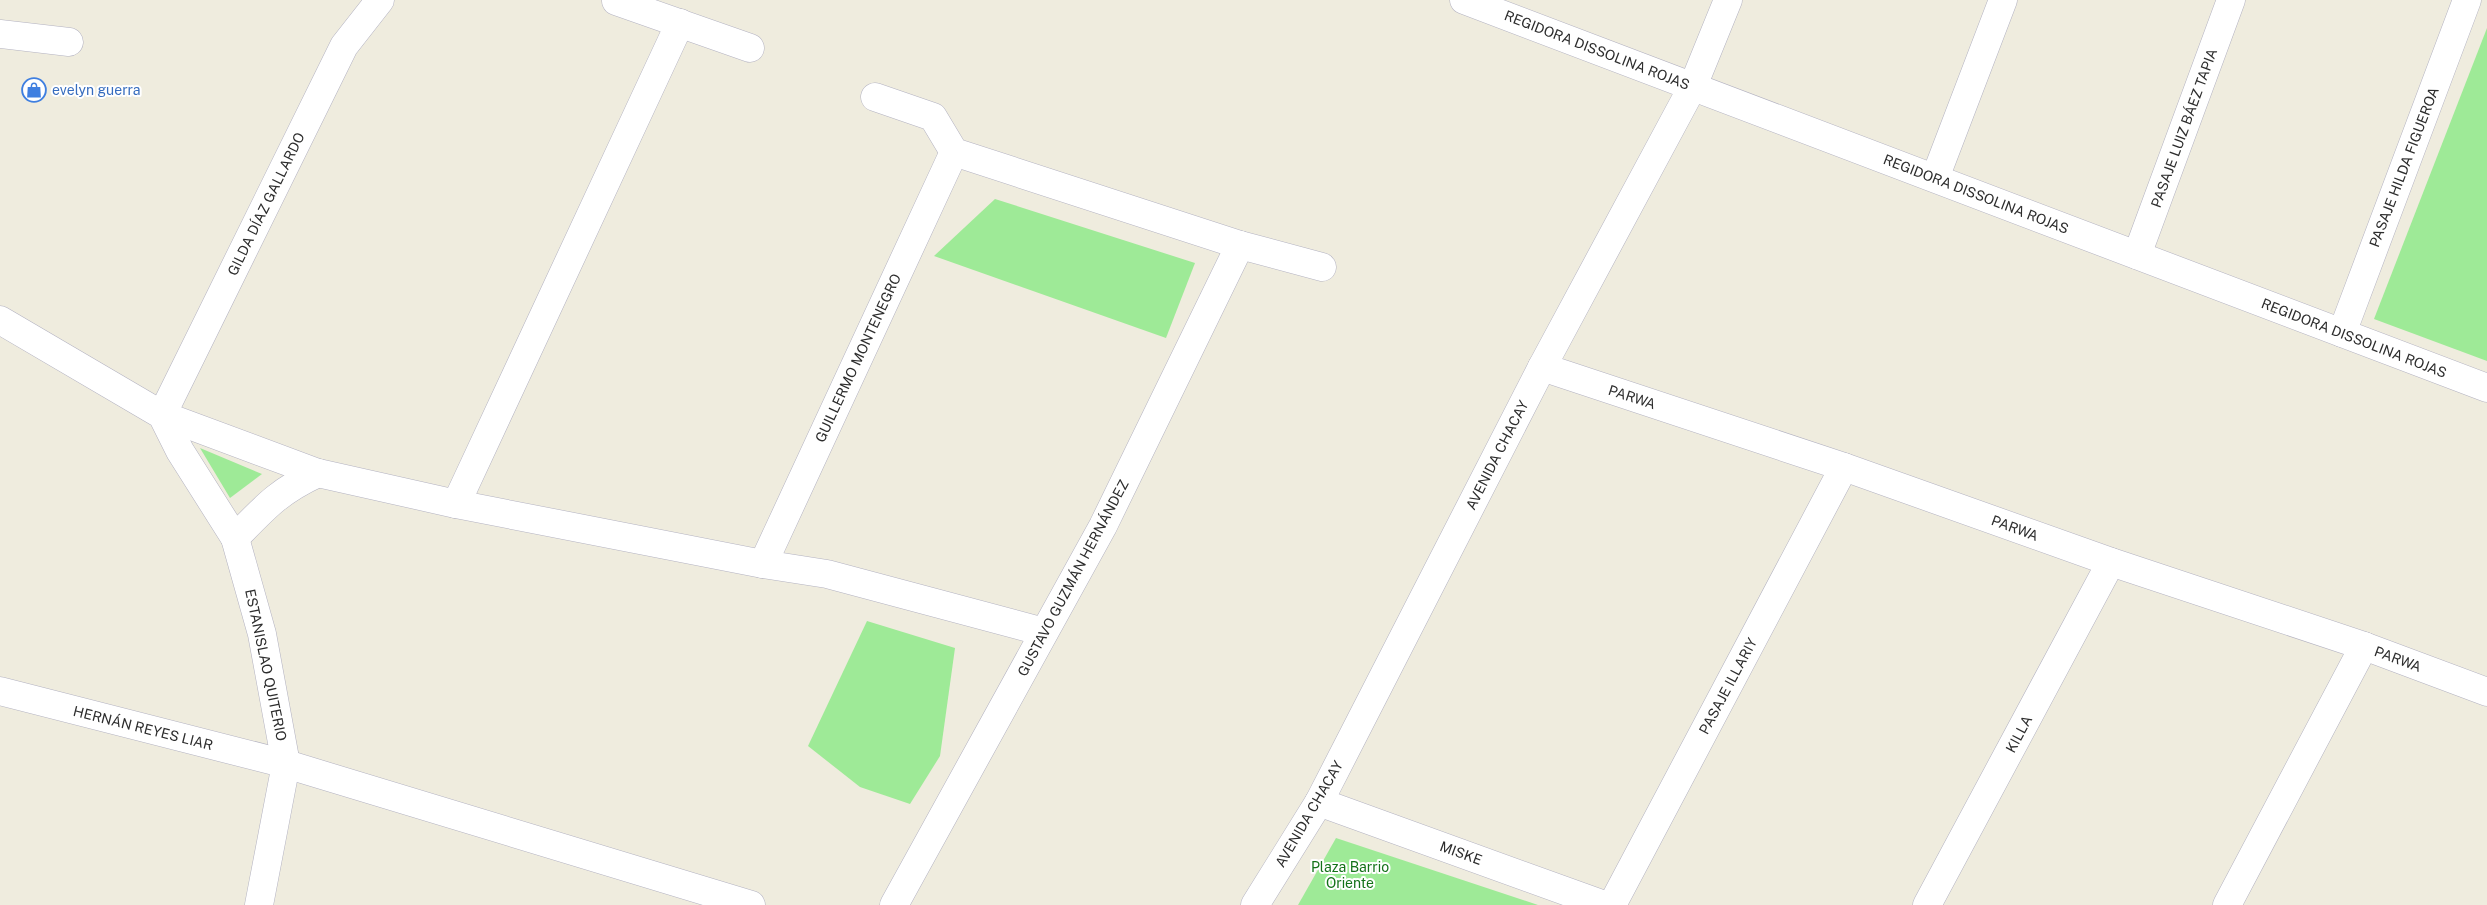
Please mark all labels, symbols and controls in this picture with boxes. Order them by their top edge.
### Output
street label: REGIDORA DISSOLINA ROJAS [1502,7,1692,93]
street label: PASAJE LUIZ BÁEZ TAPIA [2147,46,2220,210]
shop icon: evelyn guerra [21,77,47,103]
place label: evelyn guerra [52,82,141,98]
street label: PASAJE HILDA FIGUEROA [2366,85,2442,249]
street label: GILDA DÍAZ GALLARDO [223,129,308,278]
street label: REGIDORA DISSOLINA ROJAS [1881,151,2071,237]
street label: GUILLERMO MONTENEGRO [812,271,904,445]
street label: REGIDORA DISSOLINA ROJAS [2259,295,2449,381]
street label: PARWA [1606,382,1658,412]
street label: AVENIDA CHACAY [1463,397,1532,512]
street label: GUSTAVO GUZMÁN HERNÁNDEZ [1013,476,1132,679]
street label: PARWA [1989,512,2041,544]
street label: ESTANISLAO QUITERIO [242,588,290,742]
street label: PASAJE ILLARIY [1696,635,1760,737]
street label: PARWA [2372,643,2424,675]
street label: HERNÁN REYES LIAR [72,702,215,753]
street label: KILLA [2003,713,2035,755]
street label: AVENIDA CHACAY [1272,757,1346,870]
street label: MISKE [1438,838,1484,868]
park label: Plaza Barrio Oriente [1311,859,1389,891]

